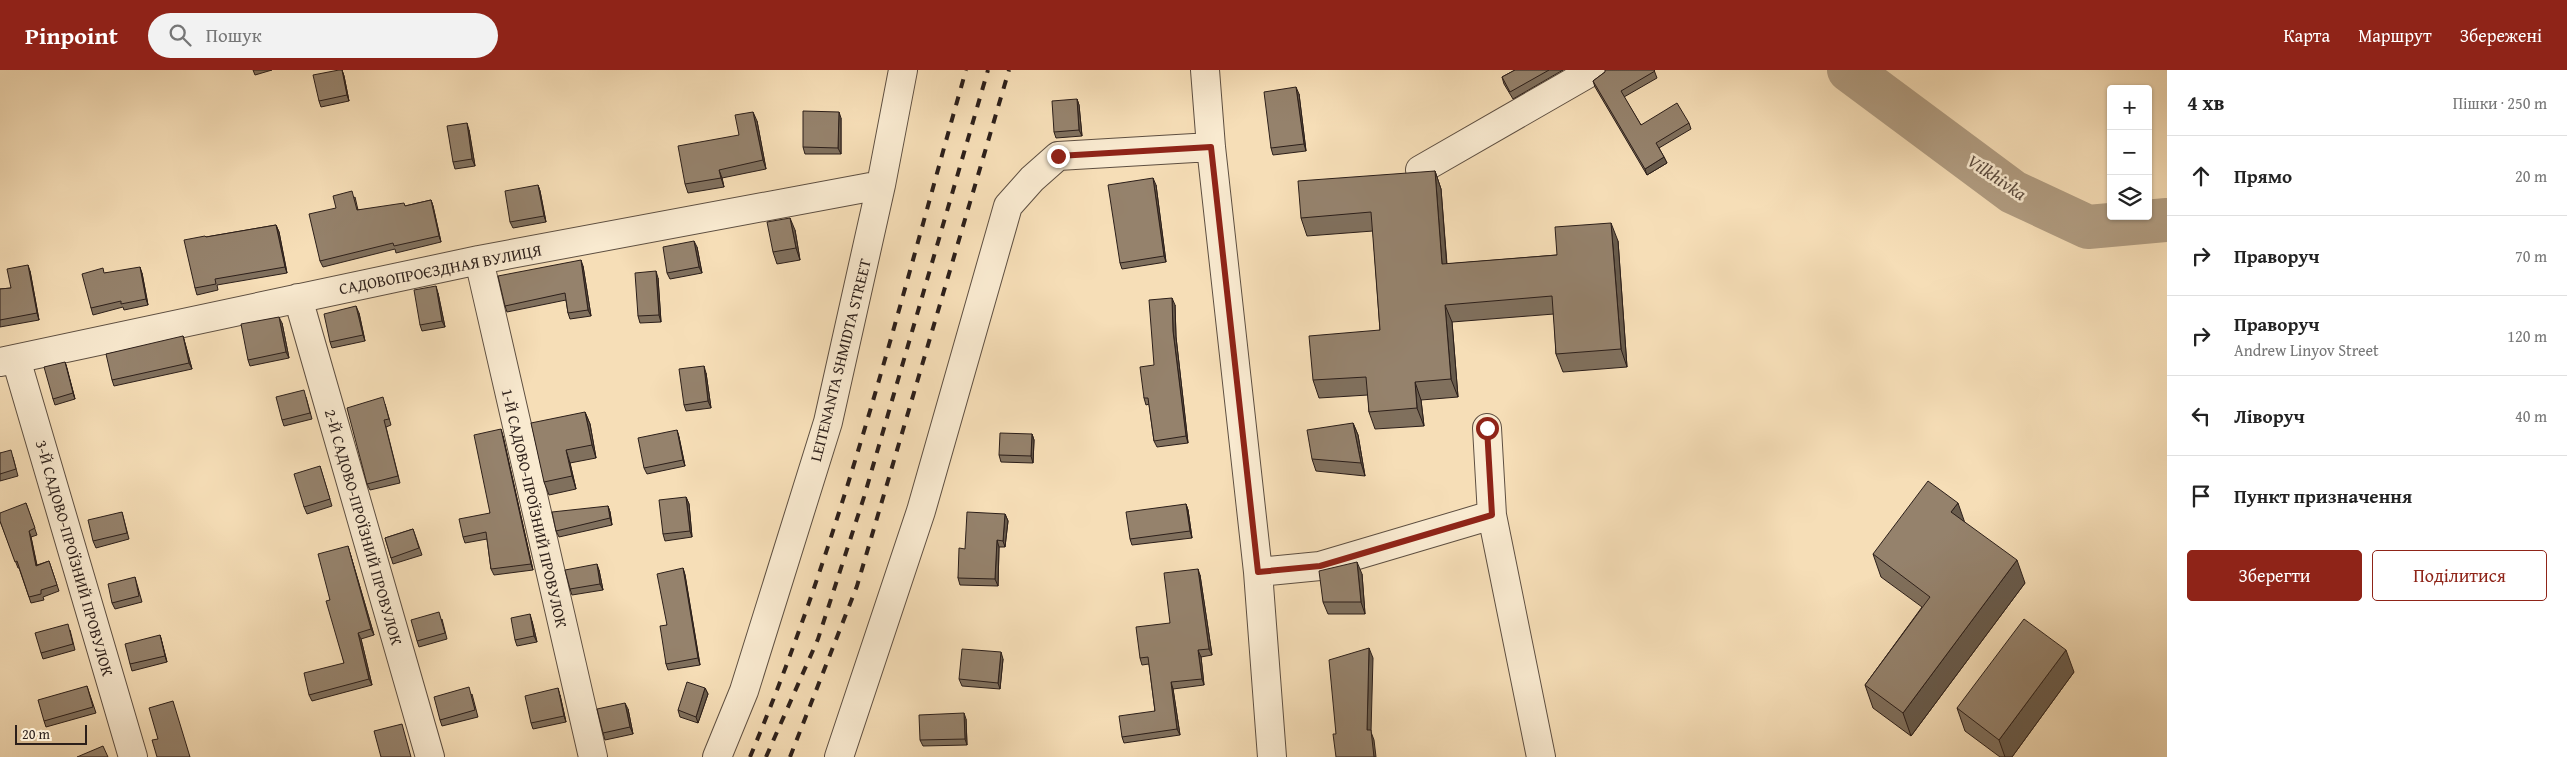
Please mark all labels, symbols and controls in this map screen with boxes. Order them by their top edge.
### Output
search box [148,13,498,58]
text: Pinpoint [25,18,118,53]
icon: search [166,21,194,49]
text: Пошук [206,21,262,49]
text: Карта [2284,22,2330,49]
text: Маршрут [2358,22,2432,49]
text: Збережені [2460,22,2542,49]
map controls [2107,85,2152,220]
button: + [2107,85,2152,130]
text: 4 хв [2187,87,2225,118]
text: Пішки · 250 m [2453,91,2547,115]
button: − [2107,130,2152,175]
route end [1047,145,1070,168]
water label: Vilkhivka [1962,147,2033,207]
icon: ahead [2187,162,2215,190]
text: Прямо [2234,162,2292,190]
text: 20 m [2515,164,2547,188]
button: layers [2107,175,2152,220]
street label: САДОВОПРОЄЗДНАЯ ВУЛИЦЯ [337,237,544,300]
icon: right [2187,242,2215,270]
text: Праворуч [2234,242,2319,270]
text: 70 m [2515,244,2547,268]
street label: LEITENANTA SHMIDTA STREET [803,256,877,464]
text: Праворуч [2234,310,2319,338]
icon: right [2187,322,2215,350]
text: 120 m [2507,324,2547,348]
text: Andrew Linyov Street [2234,338,2379,362]
street label: 1-Й САДОВО-ПРОЇЗНИЙ ПРОВУЛОК [496,386,574,630]
icon: left [2187,402,2215,430]
text: Ліворуч [2234,402,2305,430]
text: 40 m [2515,404,2547,428]
street label: 2-Й САДОВО-ПРОЇЗНИЙ ПРОВУЛОК [319,406,409,648]
route start [1476,417,1499,440]
street label: 3-Й САДОВО-ПРОЇЗНИЙ ПРОВУЛОК [30,437,120,679]
icon: arrive [2187,482,2215,510]
text: Пункт призначення [2234,482,2412,510]
button: Зберегти [2187,550,2362,601]
button: Поділитися [2372,550,2547,601]
scale bar [15,722,88,745]
text: 20 m [22,724,50,744]

